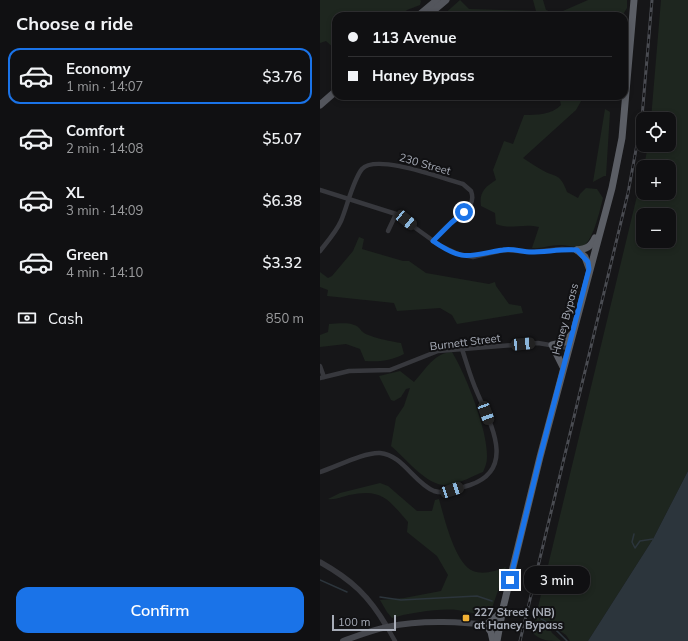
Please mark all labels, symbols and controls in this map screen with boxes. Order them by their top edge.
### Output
text: Choose a ride [16,12,133,35]
text: 113 Avenue [372,28,456,47]
icon: car [18,58,54,94]
text: Economy [66,59,131,78]
text: Haney Bypass [372,66,474,85]
text: $3.76 [262,67,302,86]
text: 1 min · 14:07 [66,78,143,94]
map controls [636,112,676,248]
button: locate [636,112,676,152]
icon: car [18,120,54,156]
text: Comfort [66,121,124,140]
text: $5.07 [262,129,302,148]
text: 2 min · 14:08 [66,140,143,156]
street label: 230 Street [398,150,453,178]
button: + [636,160,676,200]
icon: car [18,182,54,218]
text: XL [66,183,84,202]
text: $6.38 [262,191,302,210]
text: 3 min · 14:09 [66,202,143,218]
route start [455,203,473,221]
car [393,208,419,232]
button: − [636,208,676,248]
icon: car [18,244,54,280]
text: Green [66,245,108,264]
text: $3.32 [262,253,302,272]
text: 4 min · 14:10 [66,264,143,280]
street label: Haney Bypass [549,282,581,356]
icon: cash [16,307,38,329]
text: Cash [48,309,83,328]
text: 850 m [266,310,304,326]
street label: Burnett Street [429,331,501,353]
car [511,337,535,351]
car [476,400,496,426]
car [439,481,465,499]
callout: 3 min [524,566,590,594]
route end [501,571,519,589]
text: 3 min [540,572,574,588]
button: Confirm [16,587,304,633]
place label: 227 Street (NB) at Haney Bypass [474,605,564,632]
scale bar [332,613,396,632]
marker: 227 Street (NB) at Haney Bypass [461,613,471,623]
text: 100 m [338,615,370,629]

